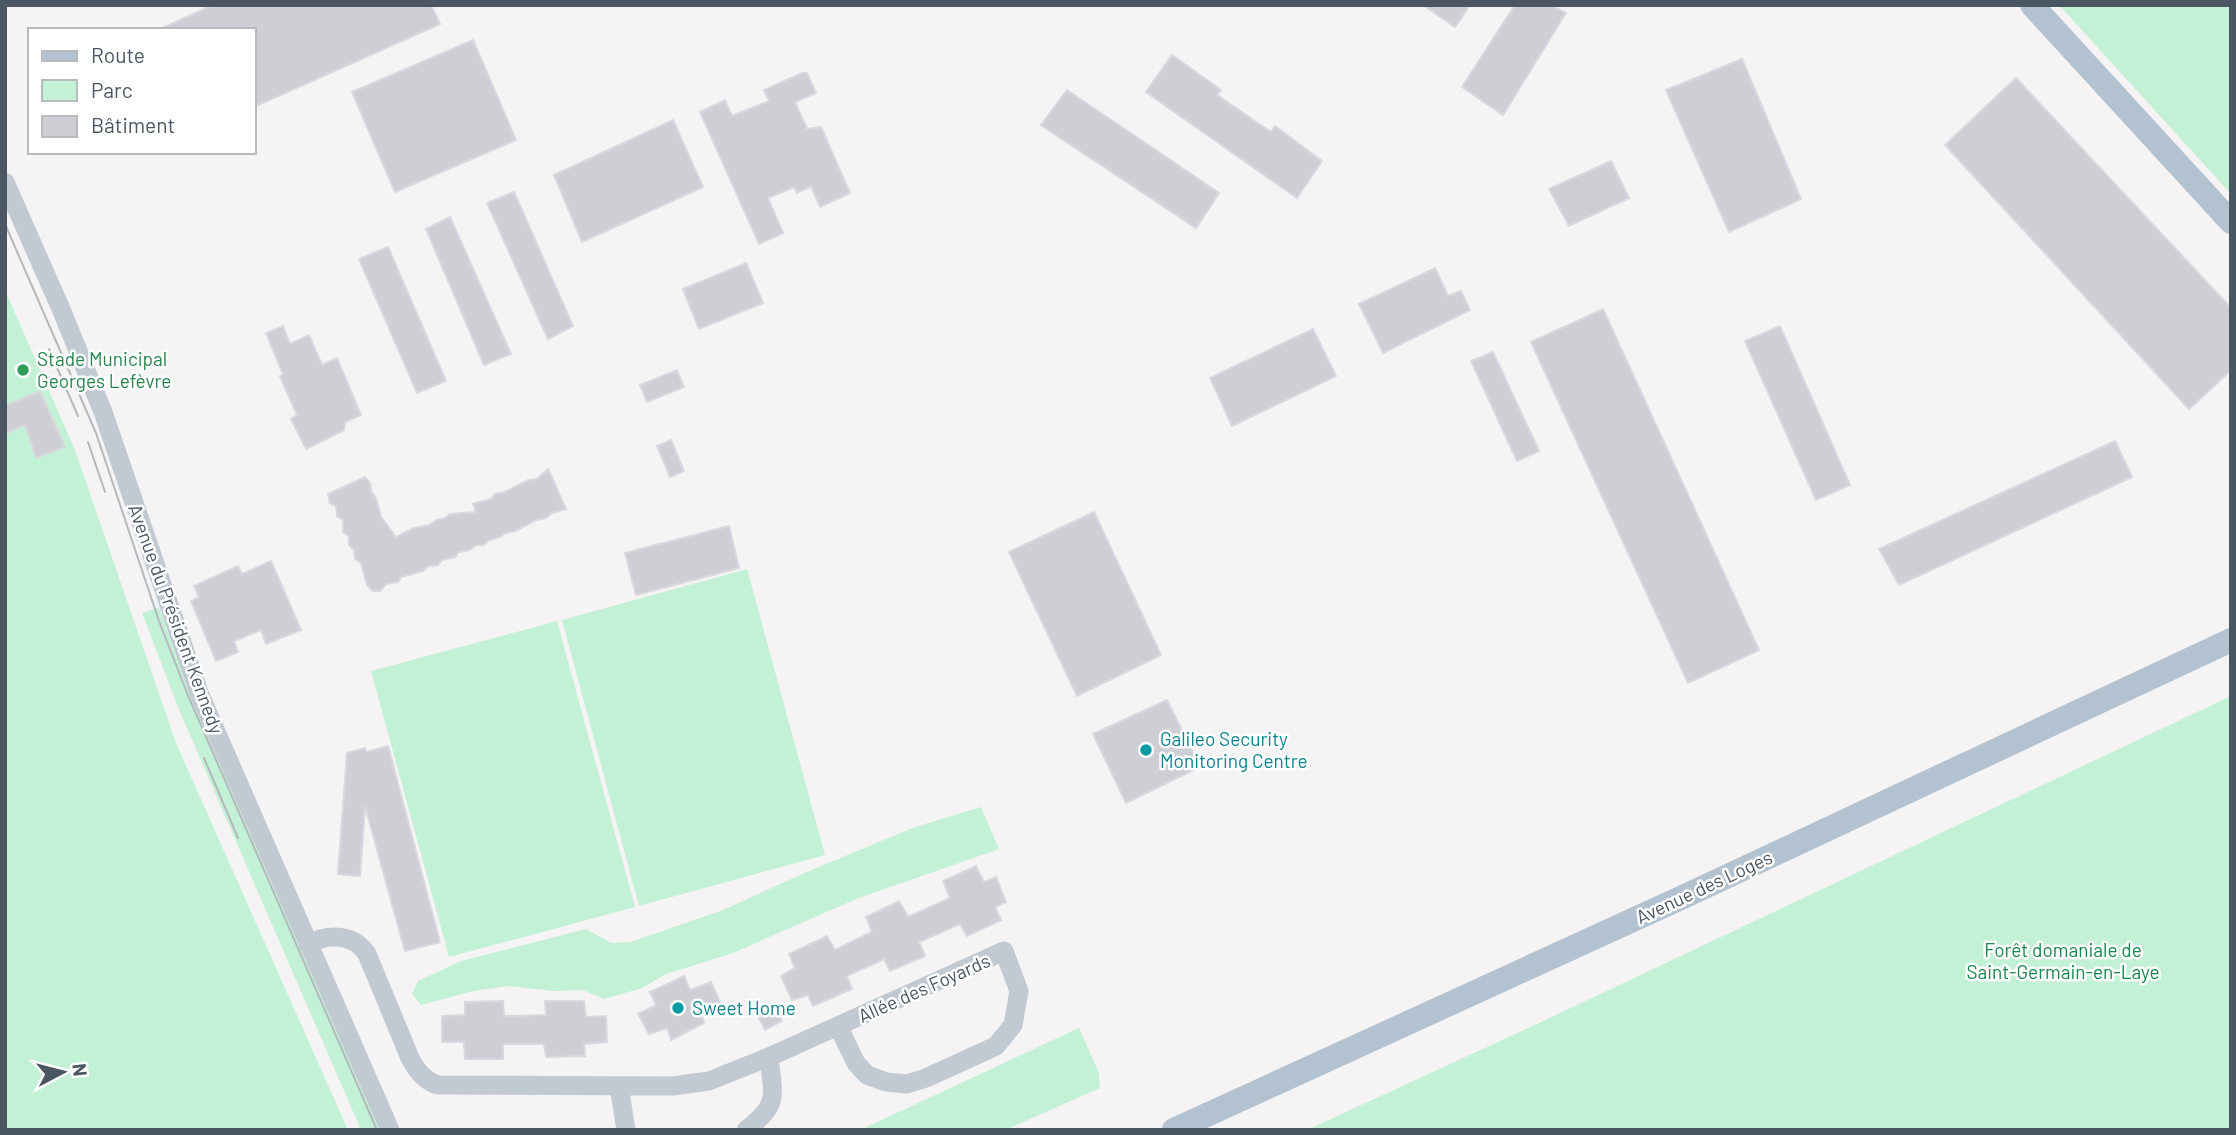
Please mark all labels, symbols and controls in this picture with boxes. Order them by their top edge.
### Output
legend [28,28,256,154]
text: Route [91,42,145,67]
text: Parc [91,77,133,102]
text: Bâtiment [91,112,175,137]
place label: Stade Municipal Georges Lefèvre [37,347,171,392]
marker: Stade Municipal Georges Lefèvre [15,362,31,378]
street label: Avenue du Président Kennedy [124,501,229,737]
place label: Galileo Security Monitoring Centre [1160,727,1308,772]
marker: Galileo Security Monitoring Centre [1138,742,1154,758]
street label: Avenue des Loges [1632,845,1776,928]
park label: Forêt domaniale de Saint-Germain-en-Laye [1966,938,2160,983]
street label: Allée des Foyards [854,948,993,1027]
place label: Sweet Home [692,996,796,1019]
marker: Sweet Home [670,1000,686,1016]
north arrow [28,1037,98,1107]
text: N [68,1062,93,1078]

